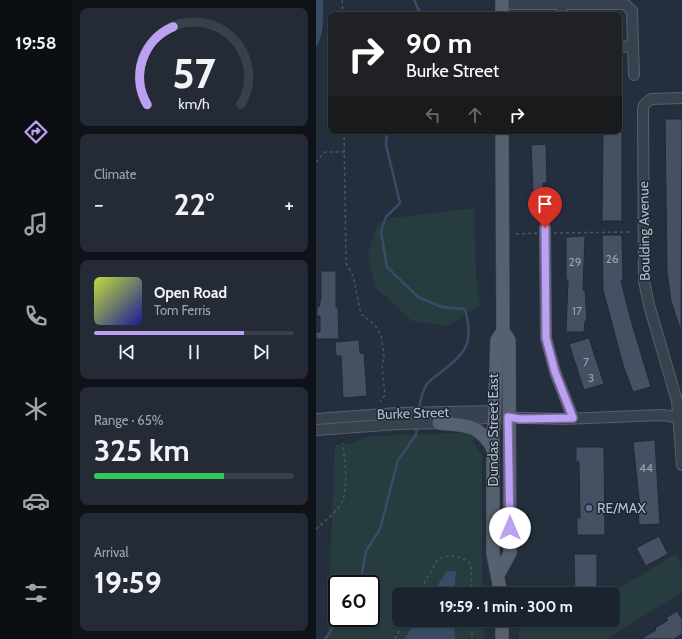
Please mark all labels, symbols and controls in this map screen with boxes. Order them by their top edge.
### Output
text: 90 m [406,26,472,60]
icon: right [340,28,392,80]
text: 19:58 [15,32,57,54]
text: 57 [172,48,216,98]
text: Burke Street [406,60,499,82]
text: km/h [178,95,210,113]
icon: left [422,104,444,126]
icon: ahead [464,104,486,126]
icon: right [506,104,528,126]
icon: directions [22,118,50,146]
text: Climate [94,166,136,182]
street label: Boulding Avenue [634,181,654,281]
text: 22° [174,186,214,223]
pin [528,187,562,228]
text: − [94,191,104,218]
text: + [284,191,294,218]
icon: arrive [534,193,556,215]
icon: music [22,210,50,238]
house number: 26 [605,251,619,266]
house number: 29 [568,254,582,269]
text: Open Road [154,284,227,302]
icon: phone [22,302,50,330]
text: Tom Ferris [154,302,211,318]
house number: 17 [572,303,582,318]
icon: previous [116,341,138,363]
icon: pause [183,341,205,363]
icon: next [250,341,272,363]
house number: 7 [583,354,589,369]
house number: 3 [588,370,594,385]
street label: Dundas Street East [484,373,502,486]
icon: climate [22,395,50,423]
street label: Burke Street [377,403,450,423]
text: Range · 65% [94,412,163,428]
text: 325 km [94,432,190,469]
house number: 44 [639,460,653,475]
icon: car [22,487,50,515]
place label: RE/MAX [597,499,646,517]
marker: RE/MAX [584,503,594,513]
position arrow [489,507,531,549]
text: Arrival [94,544,129,560]
text: 19:59 [94,564,162,601]
speed limit sign: 60 [328,575,380,627]
icon: filters [22,579,50,607]
text: 19:59 · 1 min · 300 m [439,598,573,616]

